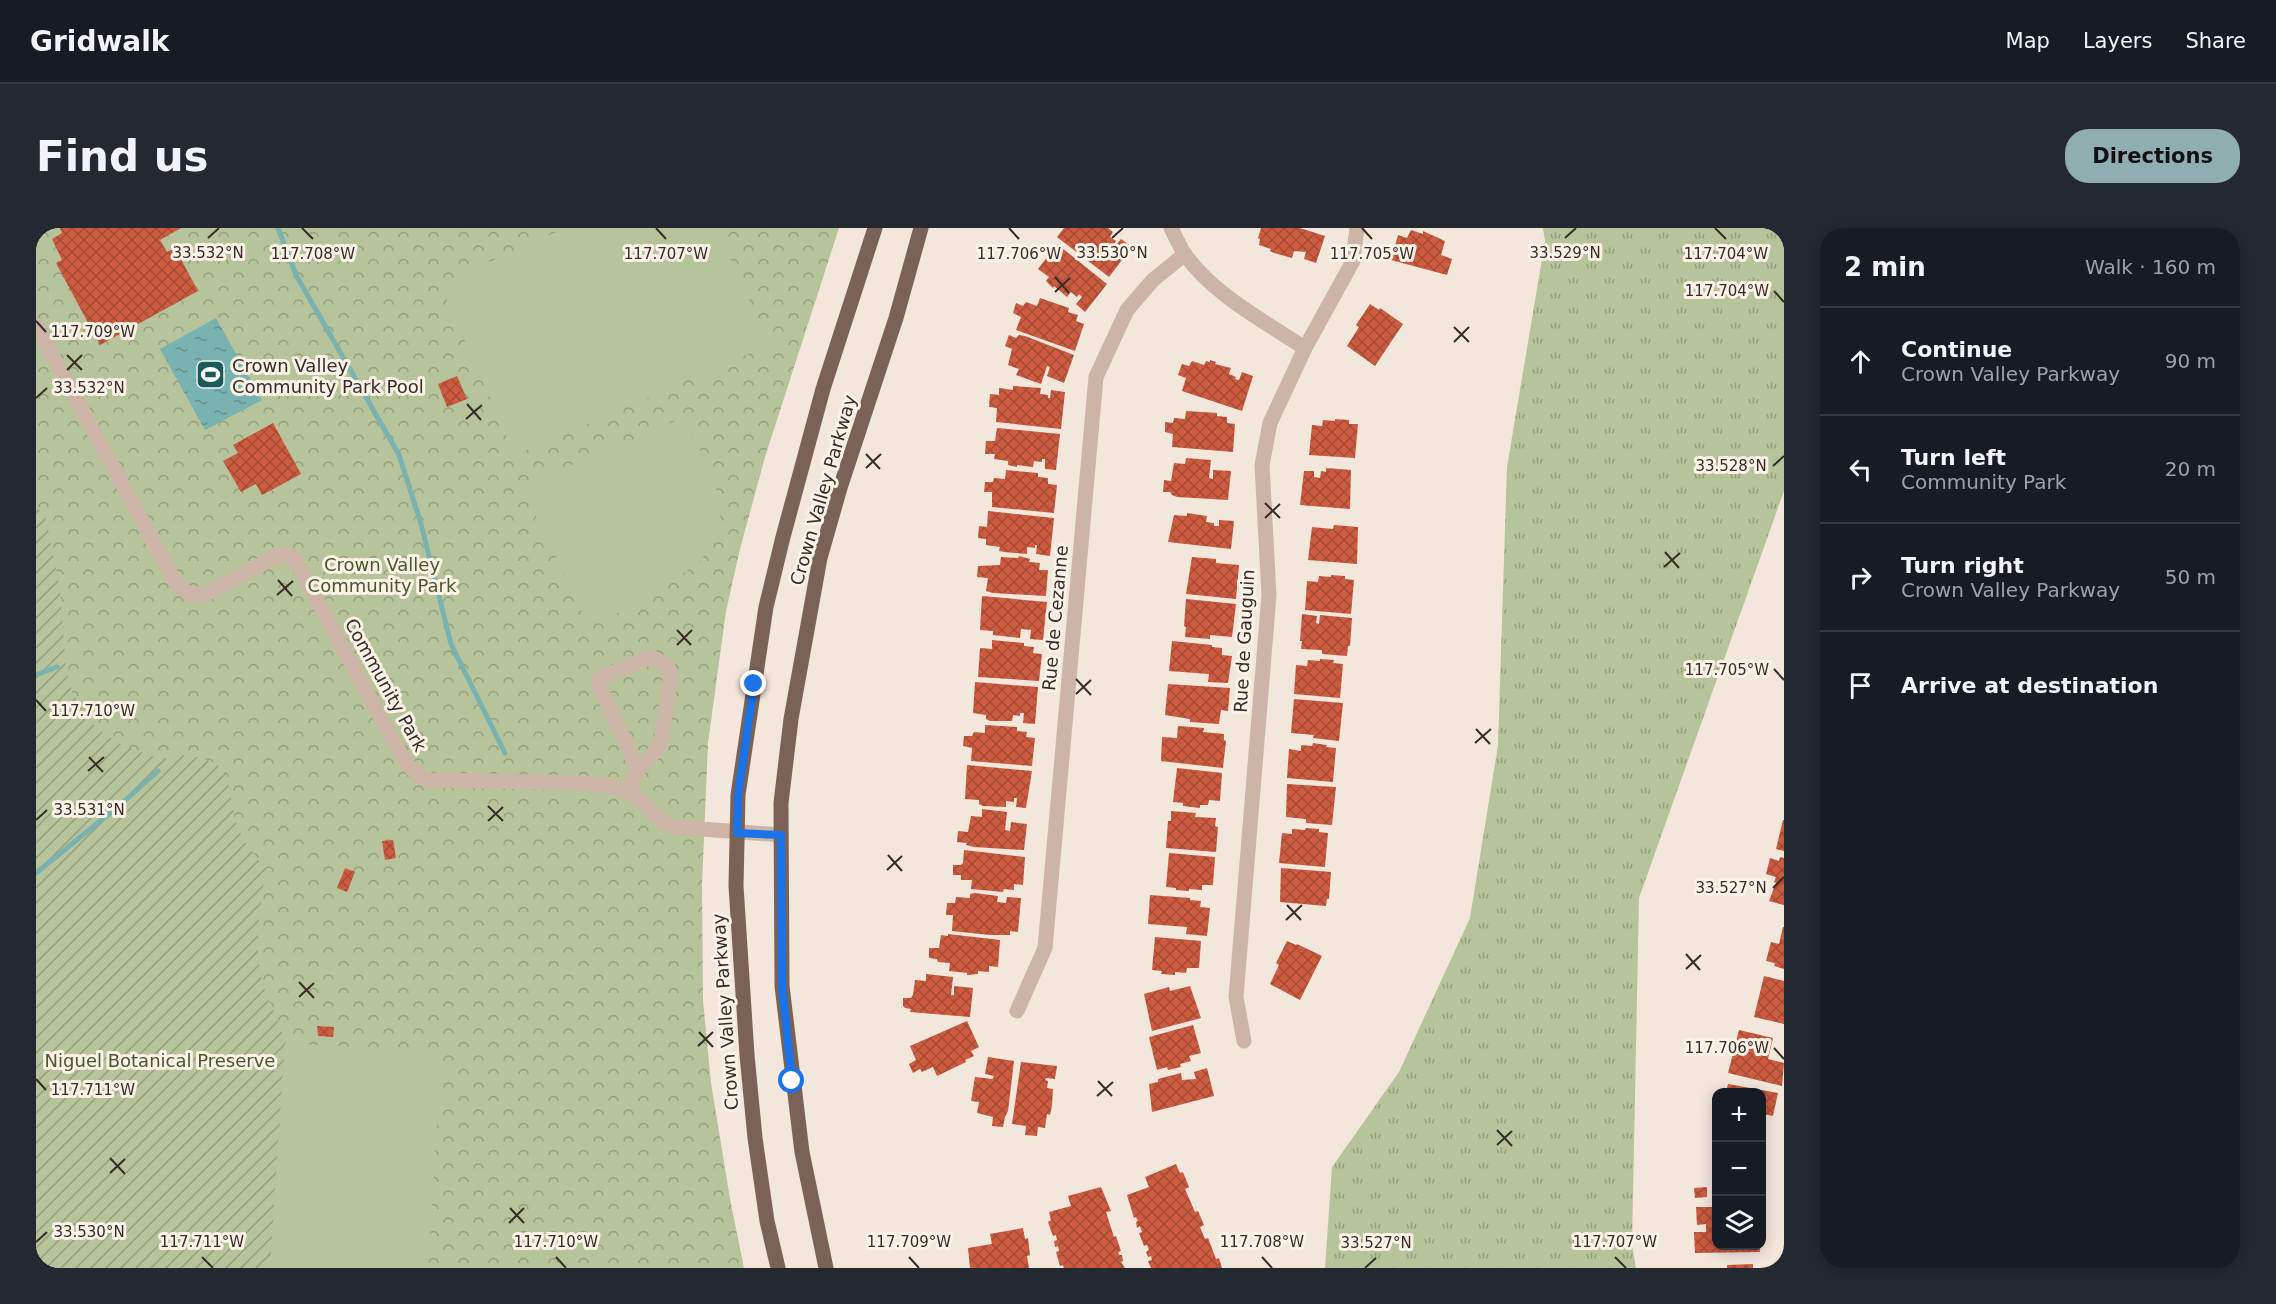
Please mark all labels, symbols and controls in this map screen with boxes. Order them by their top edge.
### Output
text: Gridwalk [30,25,169,58]
text: Map [2006,29,2050,53]
text: Layers [2083,29,2152,53]
text: Share [2185,29,2246,53]
button: Directions [2065,129,2240,183]
text: Find us [36,132,209,181]
text: 33.532°N [172,244,244,262]
text: 33.530°N [1076,244,1148,262]
text: 33.529°N [1529,244,1601,262]
text: 117.708°W [271,245,355,263]
text: 117.707°W [624,245,708,263]
text: 117.706°W [977,245,1061,263]
text: 117.705°W [1330,245,1414,263]
text: 117.704°W [1684,245,1768,263]
text: 2 min [1844,252,1926,282]
text: Walk · 160 m [2085,255,2216,279]
text: 117.704°W [1685,282,1769,300]
text: 117.709°W [51,323,135,341]
text: Continue [1901,337,2012,362]
icon: ahead [1844,345,1877,378]
text: 90 m [2165,349,2216,373]
place label: Crown Valley Community Park Pool [232,355,424,397]
sports icon: Crown Valley Community Park Pool [195,359,227,391]
text: Crown Valley Parkway [1901,362,2120,386]
text: 33.532°N [53,379,125,397]
street label: Crown Valley Parkway [786,392,860,588]
text: Turn left [1901,445,2006,470]
icon: left [1844,453,1877,486]
text: 33.528°N [1695,457,1767,475]
text: 20 m [2165,457,2216,481]
text: Community Park [1901,470,2066,494]
street label: Rue de Cezanne [1038,544,1072,692]
text: Turn right [1901,553,2024,578]
park label: Crown Valley Community Park [308,554,457,596]
icon: right [1844,561,1877,594]
text: 50 m [2165,565,2216,589]
street label: Rue de Gauguin [1230,569,1258,713]
text: Crown Valley Parkway [1901,578,2120,602]
street label: Community Park [341,615,432,756]
text: 117.705°W [1685,661,1769,679]
icon: arrive [1844,669,1877,702]
route end [740,670,766,696]
text: Arrive at destination [1901,673,2158,698]
text: 117.710°W [51,702,135,720]
text: 33.531°N [53,801,125,819]
text: 33.527°N [1695,879,1767,897]
street label: Crown Valley Parkway [708,913,742,1111]
text: 117.706°W [1685,1039,1769,1057]
park label: Niguel Botanical Preserve [45,1050,275,1071]
route start [778,1067,804,1093]
text: 117.711°W [51,1081,135,1099]
map controls [1712,1088,1766,1250]
button: + [1712,1088,1766,1142]
button: − [1712,1142,1766,1196]
button: layers [1712,1196,1766,1250]
text: 33.530°N [53,1223,125,1241]
text: 117.711°W [160,1233,244,1251]
text: 117.710°W [514,1233,598,1251]
text: 117.709°W [867,1233,951,1251]
text: 117.708°W [1220,1233,1304,1251]
text: 117.707°W [1573,1233,1657,1251]
text: 33.527°N [1340,1234,1412,1252]

